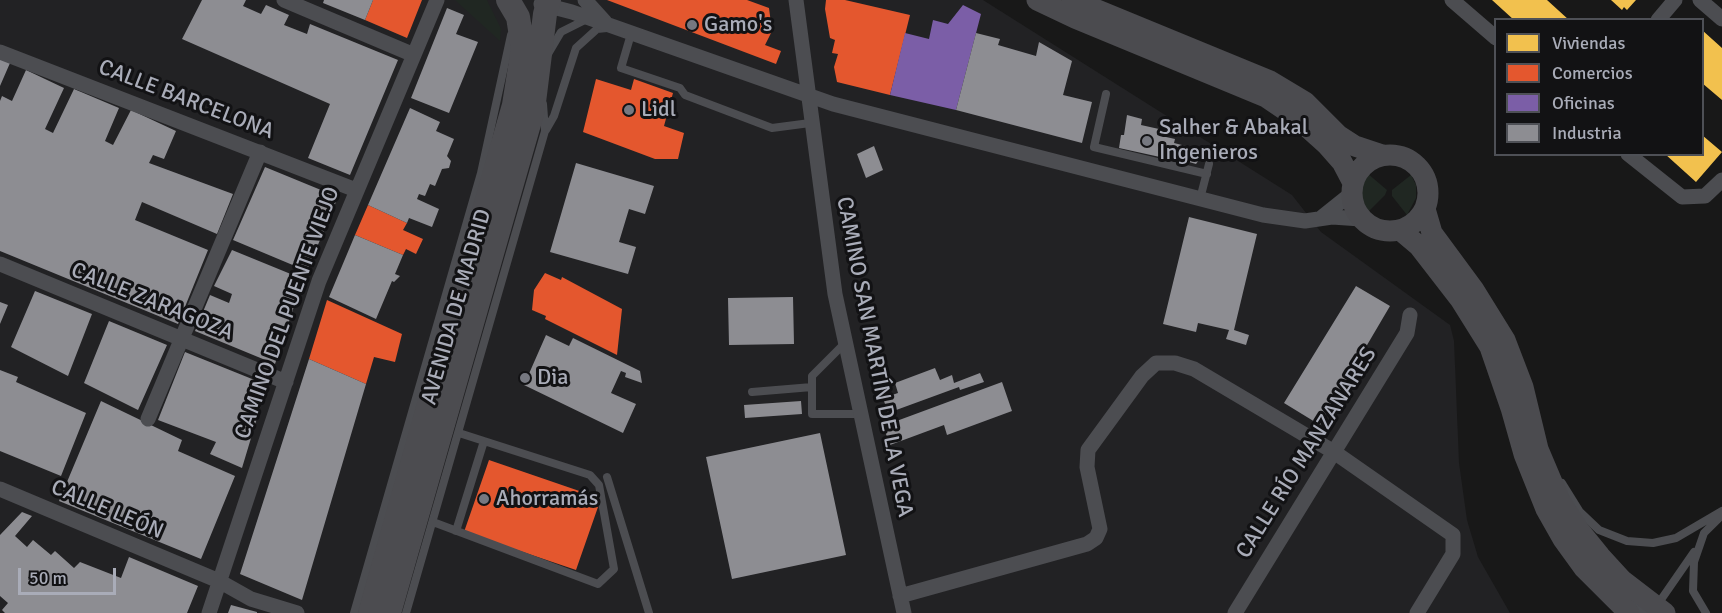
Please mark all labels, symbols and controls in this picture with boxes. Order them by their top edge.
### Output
place label: Gamo's [704,12,772,38]
marker: Gamo's [685,18,699,32]
legend [1494,18,1704,156]
text: Viviendas [1552,32,1625,54]
street label: CALLE BARCELONA [95,54,277,146]
text: Comercios [1552,62,1633,84]
text: Oficinas [1552,92,1615,114]
place label: Lidl [641,97,676,123]
marker: Lidl [622,103,636,117]
place label: Salher & Abakal Ingenieros [1159,115,1308,166]
text: Industria [1552,122,1622,144]
marker: Salher & Abakal Ingenieros [1140,134,1154,148]
street label: CAMINO DEL PUENTE VIEJO [230,183,346,443]
street label: CAMINO SAN MARTÍN DE LA VEGA [830,195,918,519]
street label: AVENIDA DE MADRID [416,206,498,408]
street label: CALLE ZARAGOZA [67,257,237,347]
street label: CALLE RÍO MANZANARES [1231,343,1383,563]
place label: Dia [537,365,568,391]
marker: Dia [518,371,532,385]
street label: CALLE LEÓN [47,474,167,546]
place label: Ahorramás [496,486,598,512]
marker: Ahorramás [477,492,491,506]
scale bar [21,556,118,594]
text: 50 m [29,567,67,589]

